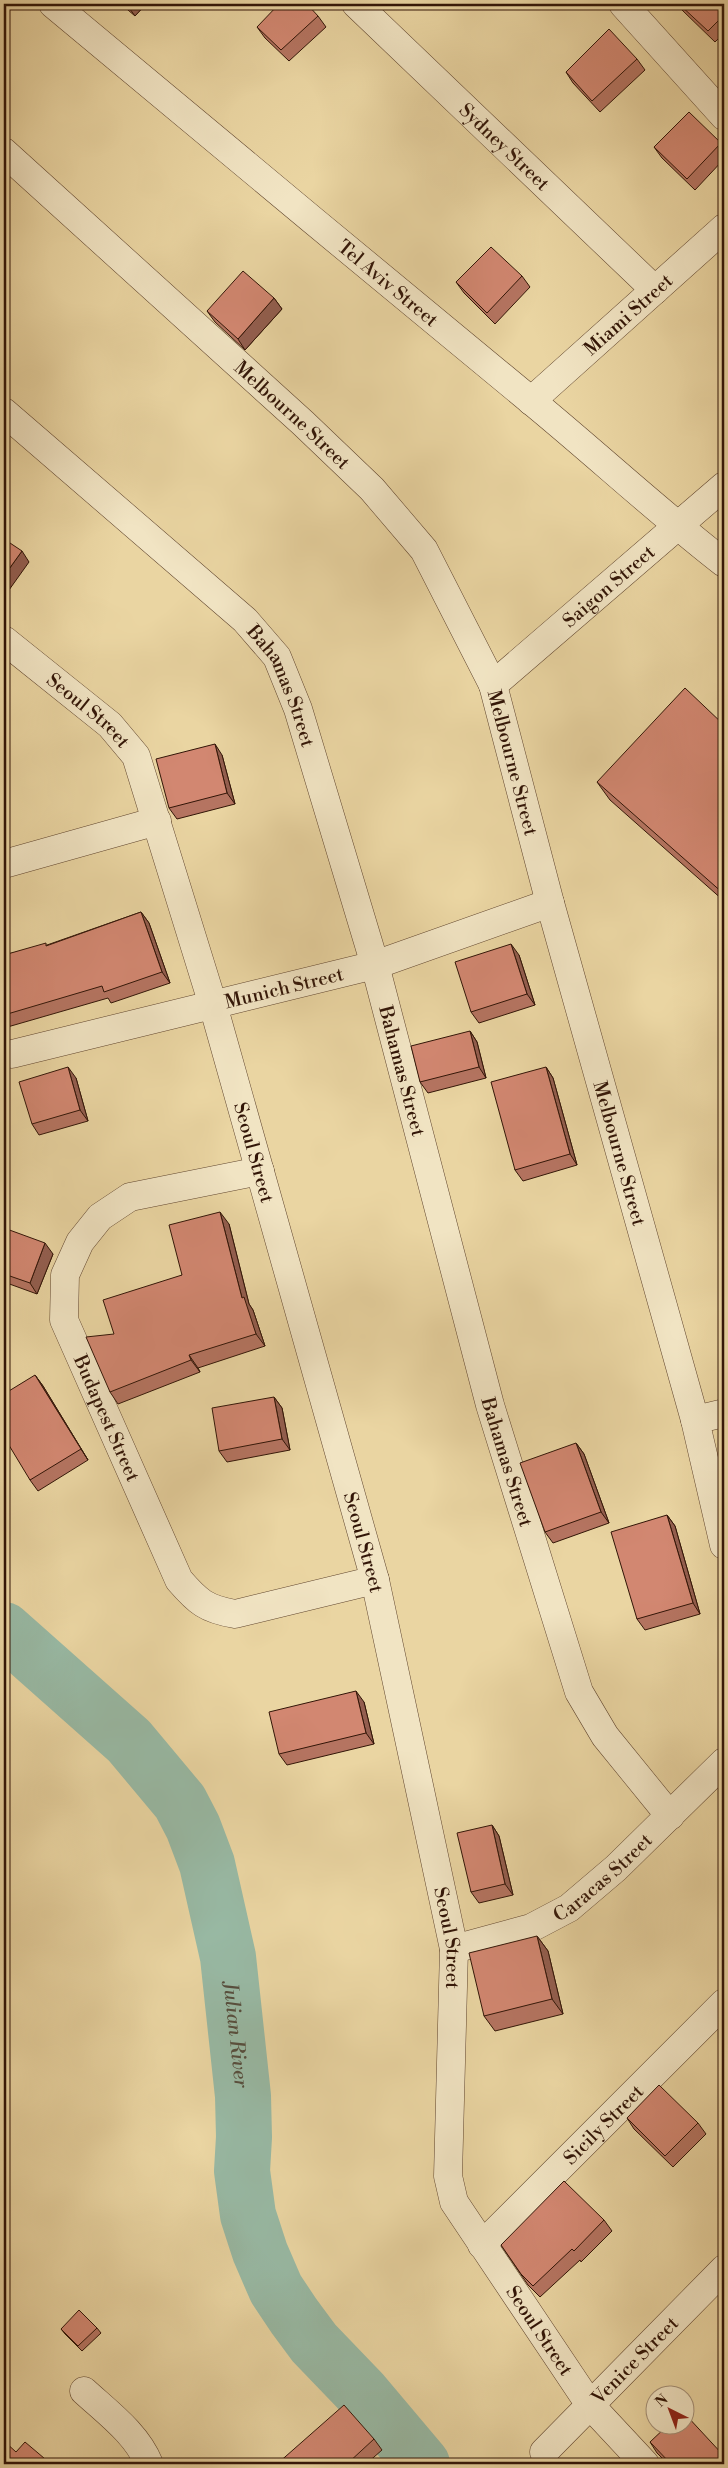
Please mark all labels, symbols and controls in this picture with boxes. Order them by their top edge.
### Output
street label: Sydney Street [454,98,555,196]
street label: Tel Aviv Street [332,235,443,332]
street label: Miami Street [579,269,678,361]
street label: Melbourne Street [229,356,355,475]
street label: Saigon Street [558,540,660,633]
street label: Bahamas Street [241,619,320,750]
street label: Seoul Street [41,668,135,753]
street label: Melbourne Street [482,688,543,838]
street label: Munich Street [222,962,346,1014]
street label: Bahamas Street [373,1002,430,1139]
street label: Melbourne Street [587,1078,651,1229]
street label: Seoul Street [228,1100,279,1206]
street label: Budapest Street [68,1350,145,1486]
street label: Bahamas Street [475,1394,538,1530]
street label: Seoul Street [338,1489,388,1595]
street label: Caracas Street [549,1828,658,1927]
street label: Seoul Street [428,1885,465,1989]
water label: Julian River [217,1979,253,2089]
street label: Sicily Street [559,2079,649,2170]
street label: Seoul Street [500,2281,578,2381]
street label: Venice Street [586,2311,684,2410]
north arrow [646,2386,696,2436]
text: N [652,2391,672,2411]

